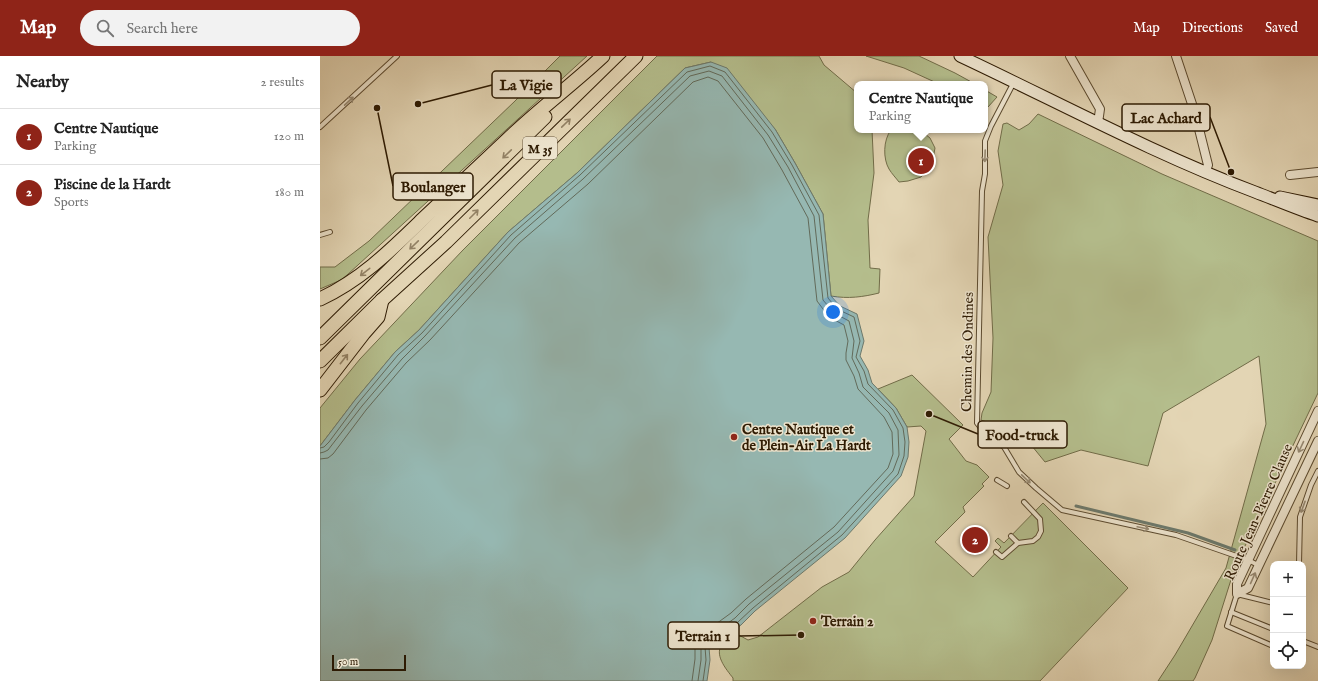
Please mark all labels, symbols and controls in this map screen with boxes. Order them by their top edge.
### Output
search box [80,10,360,46]
text: Map [20,16,56,40]
icon: search [94,17,116,39]
text: Search here [126,19,198,38]
text: Map [1133,19,1160,37]
text: Directions [1182,19,1243,37]
text: Saved [1265,19,1298,37]
callout: La Vigie [492,71,561,98]
text: Nearby [16,72,69,93]
text: 2 results [260,74,304,91]
text: La Vigie [499,76,553,95]
popup [854,81,988,133]
text: Centre Nautique [869,89,973,108]
one-way arrow [344,96,354,106]
callout: Lac Achard [1122,104,1210,131]
text: Parking [869,108,911,125]
text: Lac Achard [1130,109,1203,128]
one-way arrow [561,118,571,128]
text: Centre Nautique [54,119,158,138]
text: 1 [27,128,31,145]
text: 120 m [274,128,304,145]
road number: M 35 [523,137,557,159]
text: Parking [54,138,96,155]
pin: 1 [908,146,934,176]
one-way arrow [502,149,512,159]
one-way arrow [981,149,989,162]
callout: Boulanger [393,173,473,200]
text: Piscine de la Hardt [54,175,171,194]
text: Boulanger [401,178,466,197]
text: 2 [26,184,32,201]
text: 180 m [275,184,304,201]
text: Sports [54,194,89,211]
one-way arrow [469,209,479,219]
one-way arrow [409,240,419,250]
one-way arrow [360,268,371,276]
street label: Chemin des Ondines [958,292,978,412]
your location [823,302,843,322]
one-way arrow [339,353,348,364]
place label: Centre Nautique et de Plein-Air La Hardt [742,421,871,455]
callout: Food-truck [978,421,1067,448]
text: Food-truck [985,426,1060,445]
marker: Centre Nautique et de Plein-Air La Hardt [729,432,739,442]
one-way arrow [1297,440,1304,452]
street label: Route Jean-Pierre Clause [1221,441,1297,584]
one-way arrow [1021,474,1031,484]
one-way arrow [1299,501,1307,513]
one-way arrow [1136,524,1149,532]
pin: 2 [962,525,988,555]
map controls [1270,561,1306,669]
button: + [1270,561,1306,597]
one-way arrow [1249,572,1257,584]
button: − [1270,597,1306,633]
place label: Terrain 2 [820,613,874,631]
marker: Terrain 2 [808,616,818,626]
callout: Terrain 1 [668,622,739,649]
text: Terrain 1 [675,627,731,646]
button: locate [1270,633,1306,669]
scale bar [332,653,406,672]
text: 50 m [338,655,358,669]

